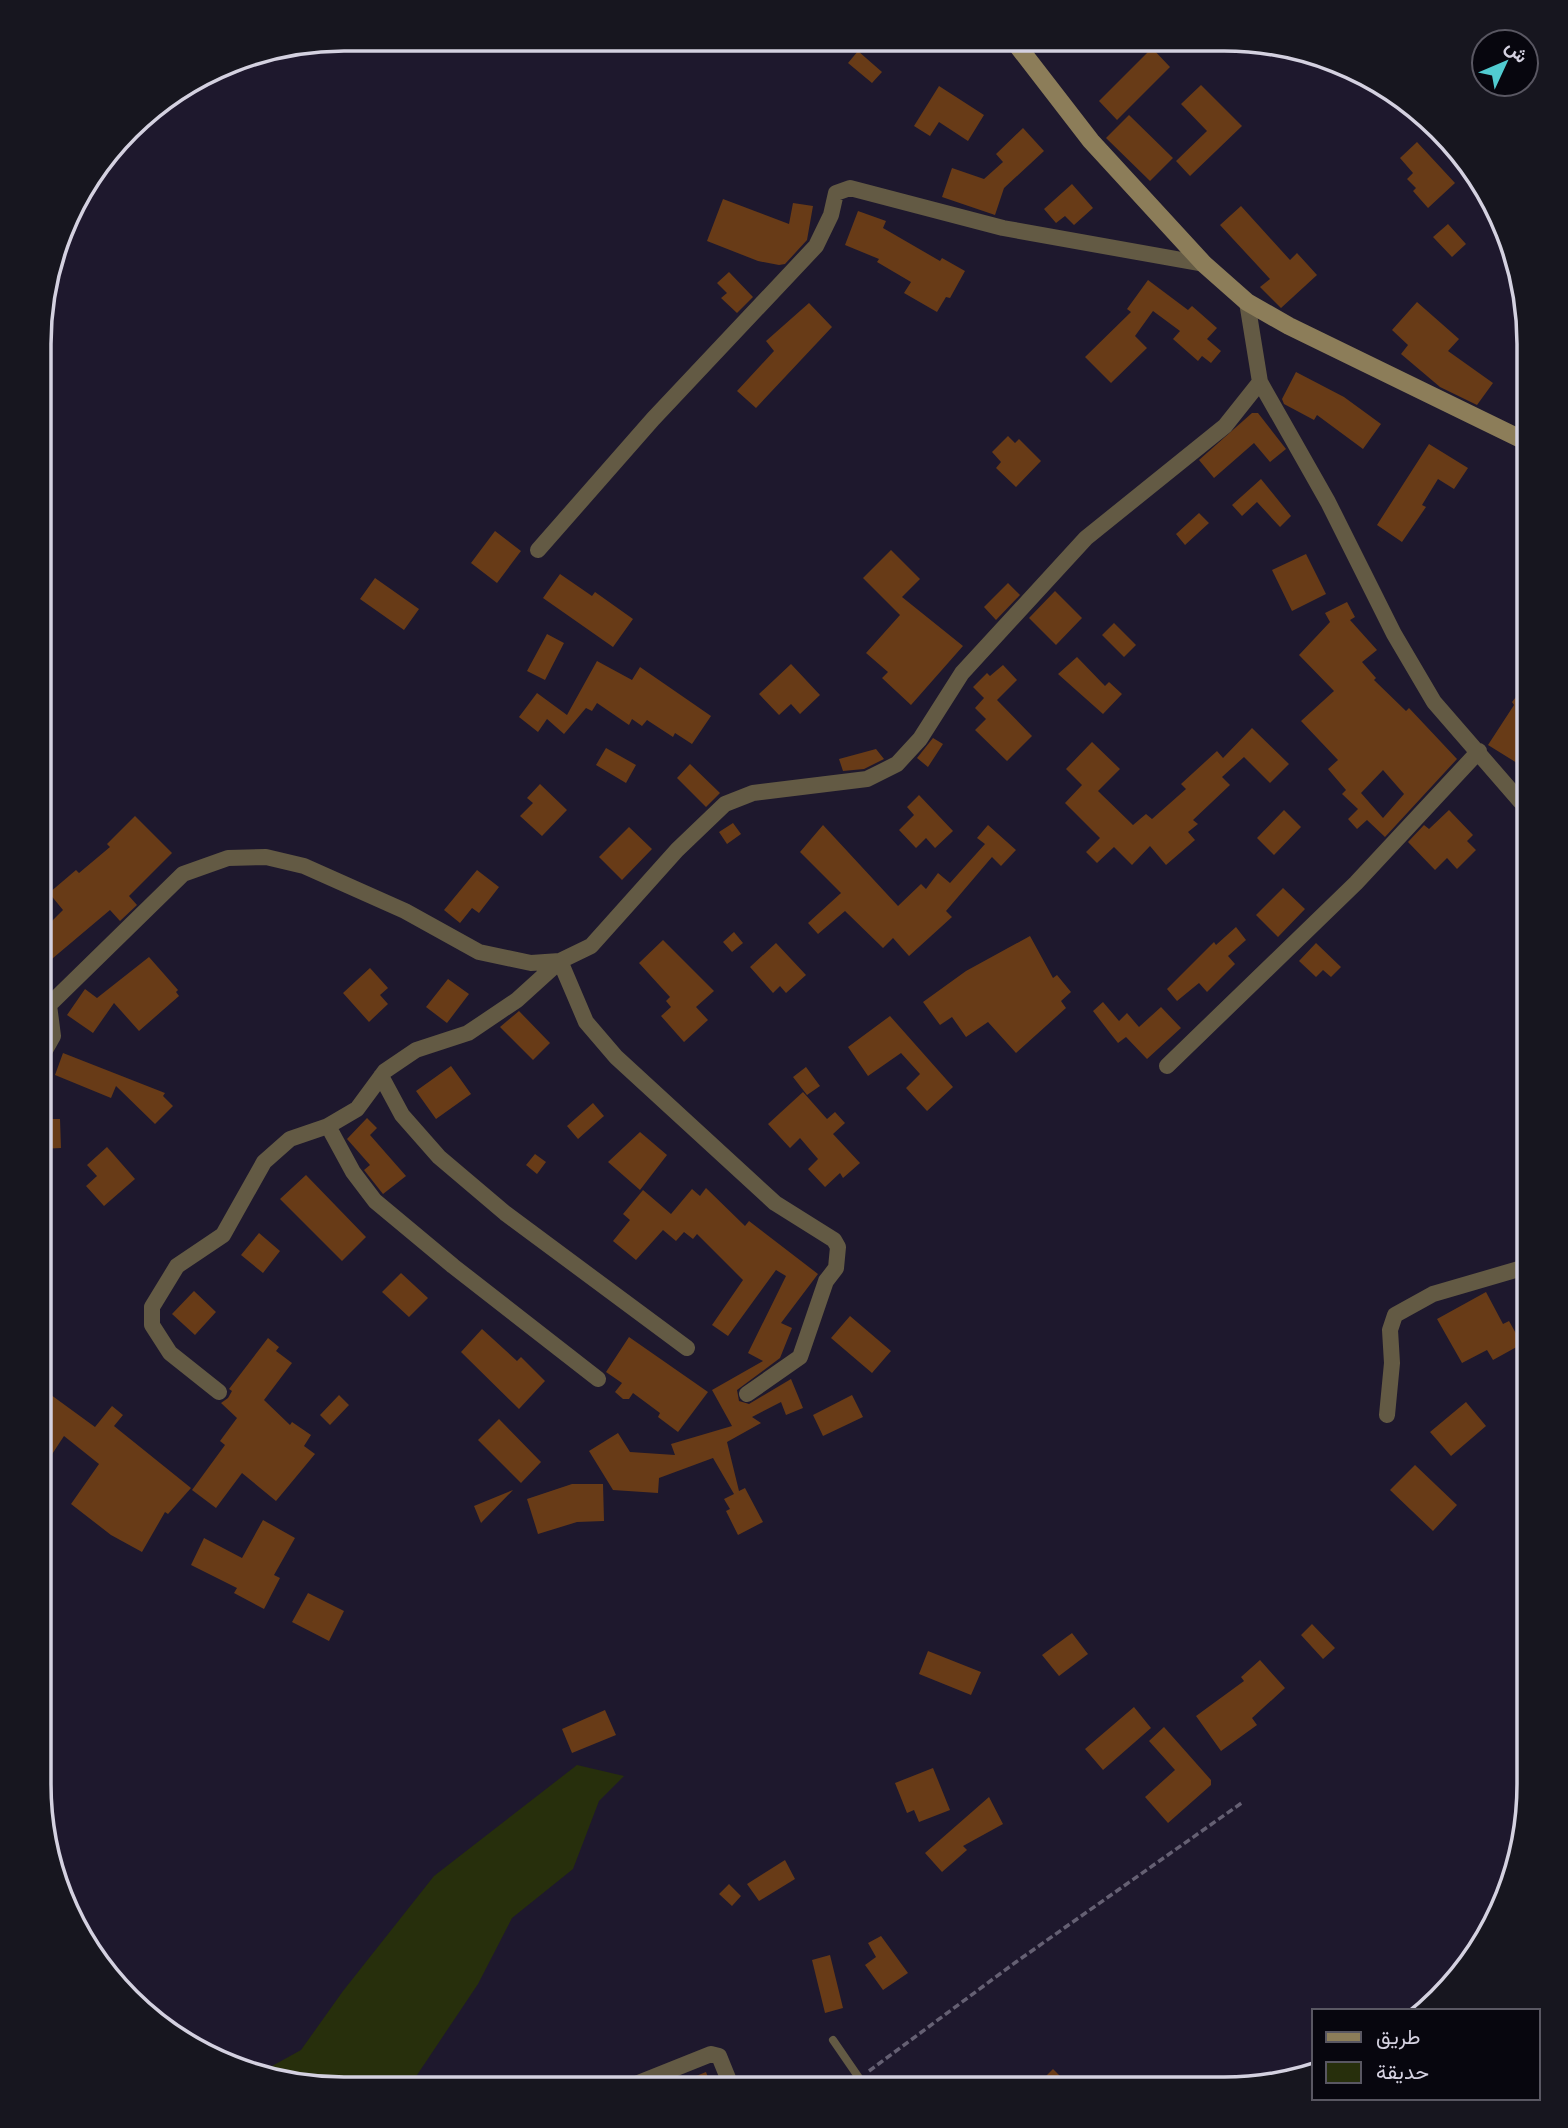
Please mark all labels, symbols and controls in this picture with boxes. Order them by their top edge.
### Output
north arrow [1470,28,1540,98]
text: ش [1501,36,1532,68]
legend [1312,2009,1540,2100]
text: طريق [1376,2025,1421,2050]
text: حديقة [1376,2060,1429,2084]

